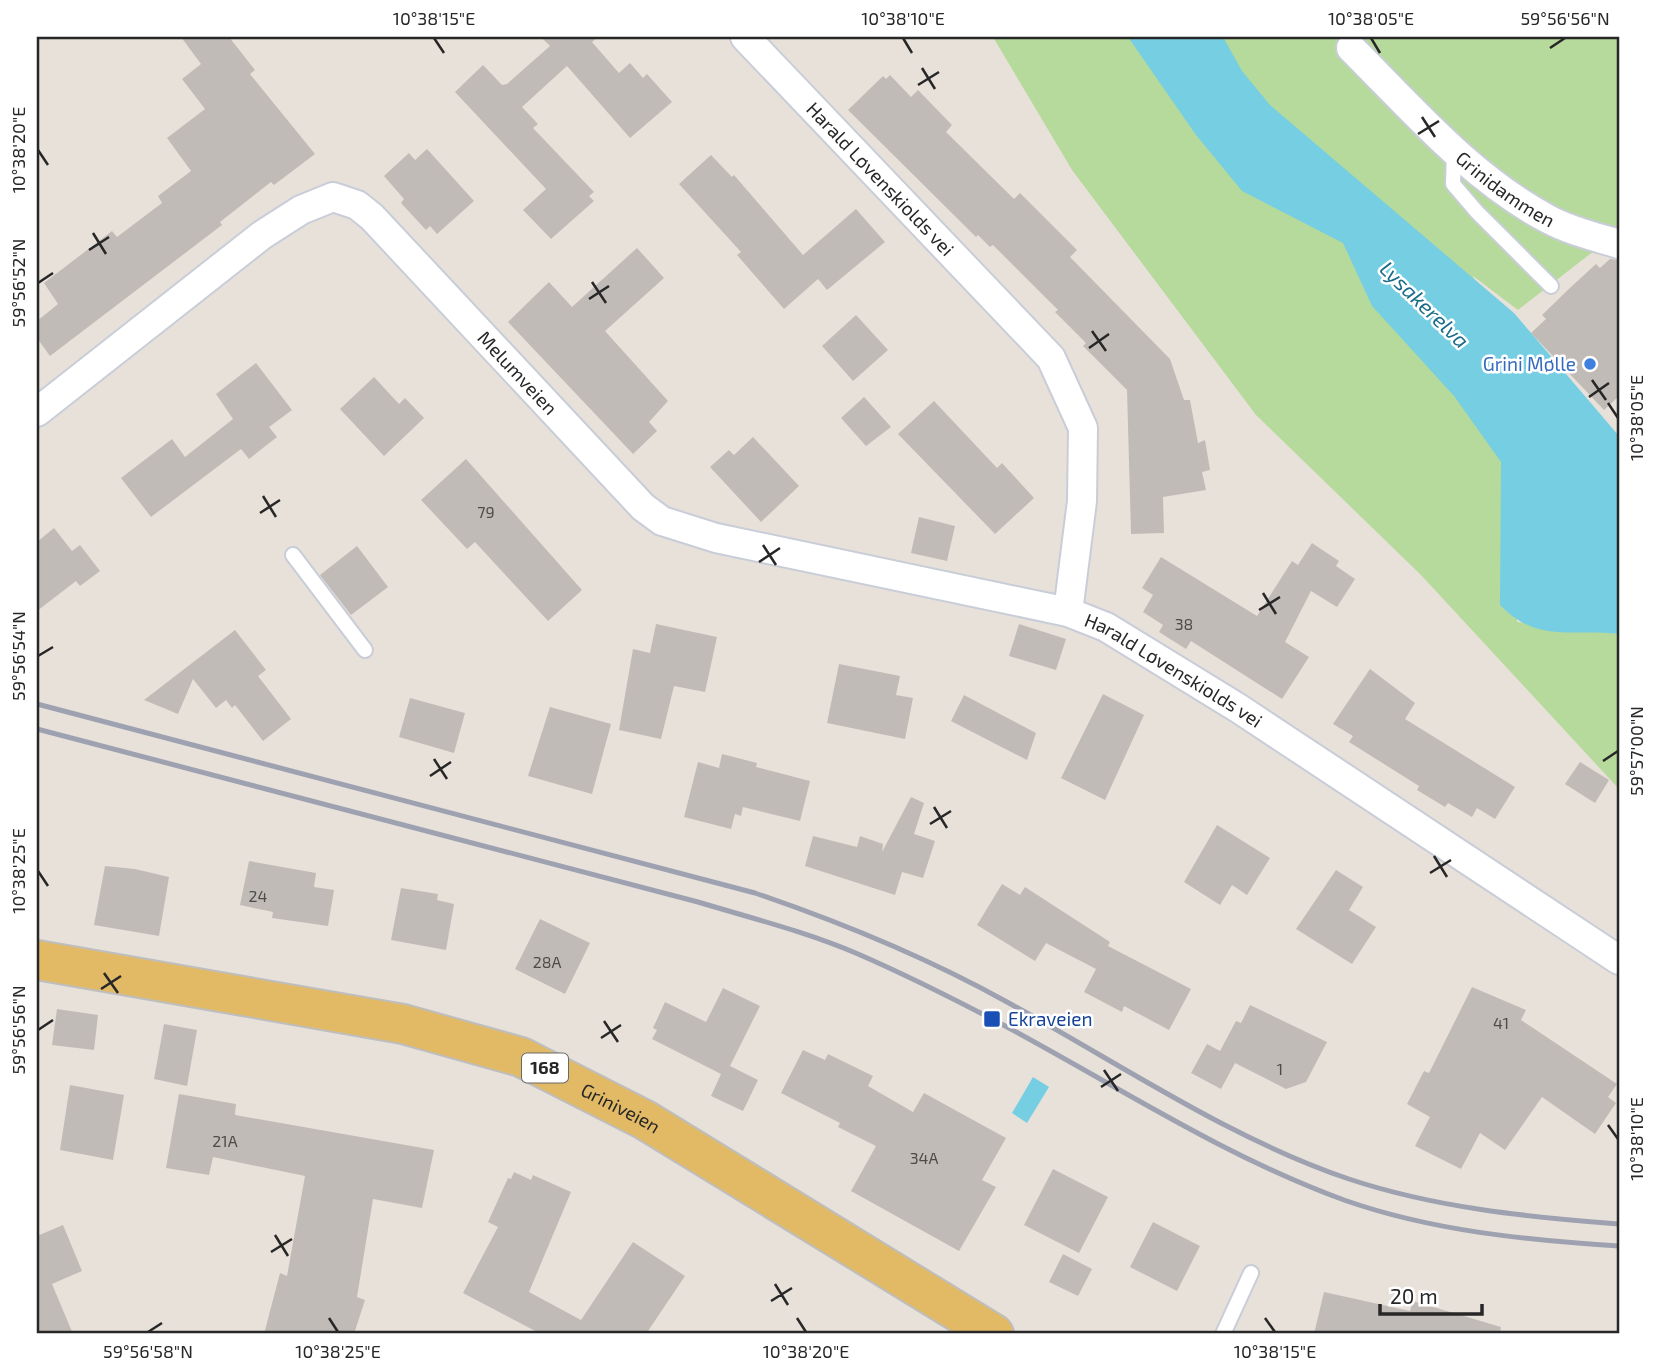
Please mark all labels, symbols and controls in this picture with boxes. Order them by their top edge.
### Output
text: 10°38'15"E [393,7,475,29]
text: 10°38'10"E [861,7,945,29]
text: 10°38'05"E [1328,7,1414,29]
text: 59°56'56"N [1520,7,1610,29]
street label: Harald Løvenskiolds vei [802,97,959,260]
text: 10°38'20"E [7,107,29,193]
street label: Grinidammen [1452,146,1559,232]
text: 59°56'52"N [7,239,29,328]
water label: Lysakerelva [1375,255,1475,353]
street label: Melumveien [473,326,563,419]
place label: Grini Mølle [1483,352,1576,375]
marker: Grini Mølle [1582,356,1598,372]
text: 10°38'05"E [1625,375,1647,461]
house number: 79 [477,502,495,521]
street label: Harald Løvenskiolds vei [1082,608,1267,732]
text: 59°56'54"N [7,611,29,701]
house number: 38 [1175,614,1193,633]
text: 59°57'00"N [1625,706,1647,796]
text: 10°38'25"E [7,828,29,914]
house number: 24 [249,886,268,905]
house number: 28A [533,952,561,971]
text: 59°56'56"N [7,985,29,1075]
place label: Ekraveien [1008,1007,1092,1030]
marker: Ekraveien [982,1009,1002,1029]
house number: 41 [1493,1013,1509,1032]
road number: 168 [522,1054,568,1083]
house number: 1 [1277,1059,1283,1078]
street label: Griniveien [577,1077,665,1138]
text: 10°38'10"E [1625,1097,1647,1181]
house number: 21A [212,1131,238,1150]
house number: 34A [910,1148,938,1167]
scale bar [1380,1273,1481,1317]
text: 20 m [1390,1283,1438,1308]
text: 59°56'58"N [103,1340,193,1362]
text: 10°38'25"E [295,1340,381,1362]
text: 10°38'20"E [763,1340,849,1362]
text: 10°38'15"E [1234,1340,1316,1362]

